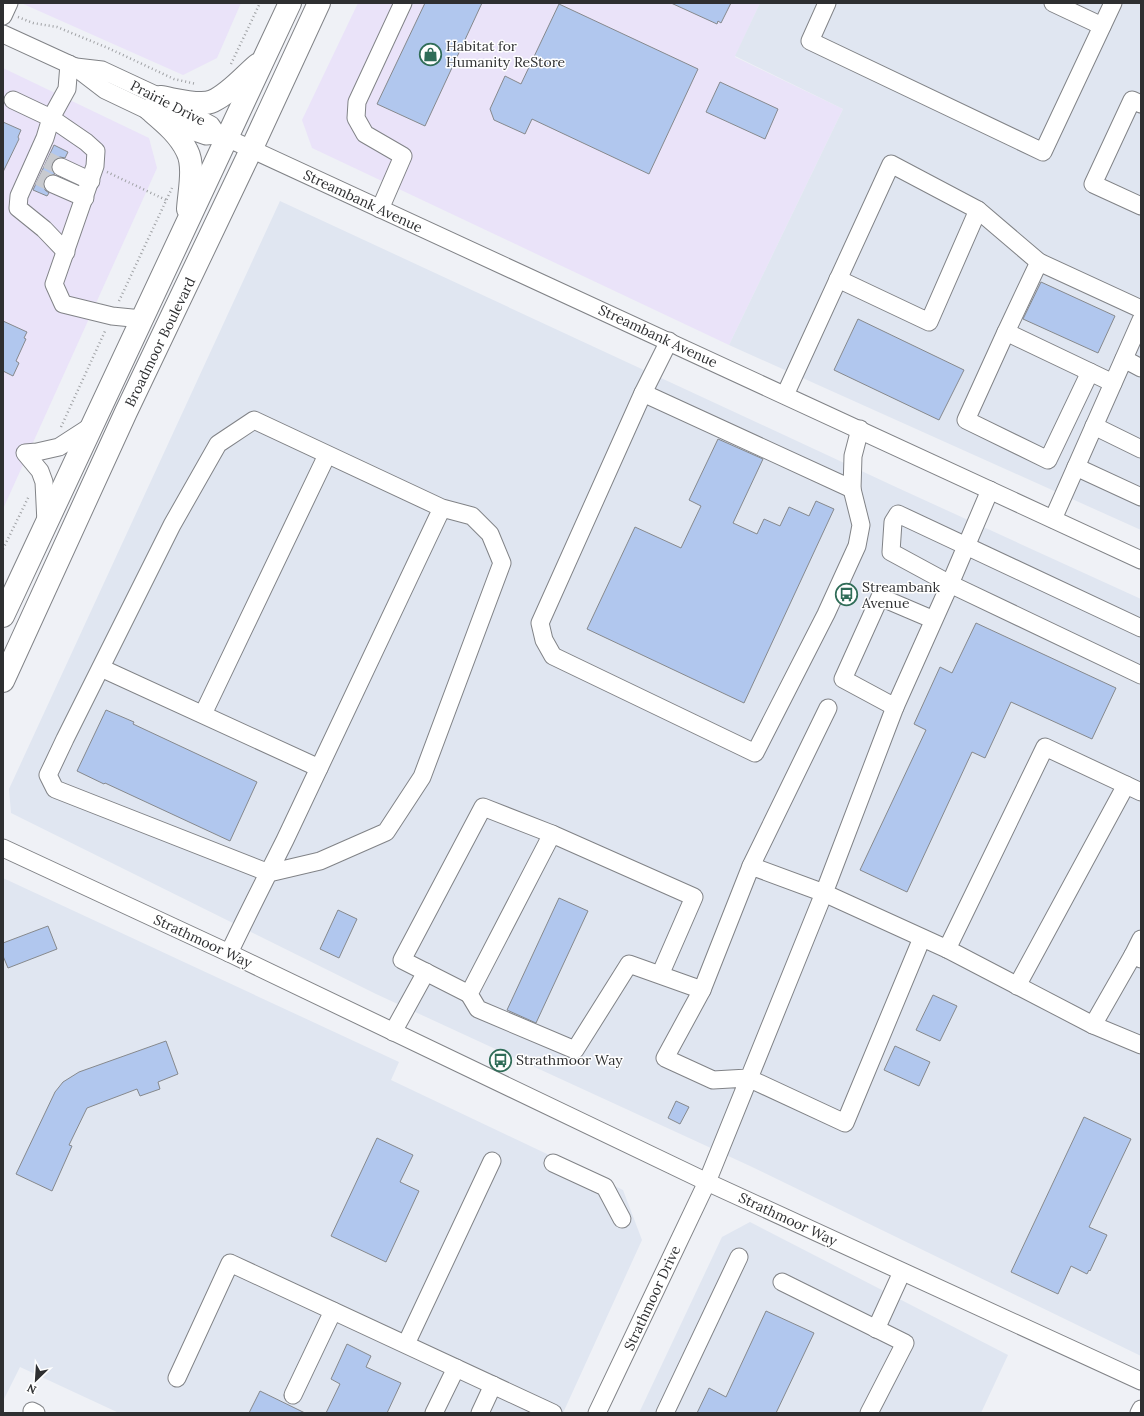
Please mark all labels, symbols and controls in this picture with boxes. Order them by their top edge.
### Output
place label: Habitat for Humanity ReStore [446,37,566,71]
shop icon: Habitat for Humanity ReStore [417,41,443,67]
street label: Prairie Drive [127,76,209,130]
street label: Streambank Avenue [301,166,426,237]
street label: Broadmoor Boulevard [121,274,199,410]
street label: Streambank Avenue [596,301,721,372]
place label: Streambank Avenue [861,578,940,612]
bus stop icon: Streambank Avenue [834,582,860,608]
street label: Strathmoor Way [151,910,256,972]
bus stop icon: Strathmoor Way [488,1047,514,1073]
place label: Strathmoor Way [516,1051,623,1069]
street label: Strathmoor Way [736,1188,841,1250]
street label: Strathmoor Drive [620,1242,684,1353]
north arrow [16,1360,56,1400]
text: N [25,1381,39,1397]

